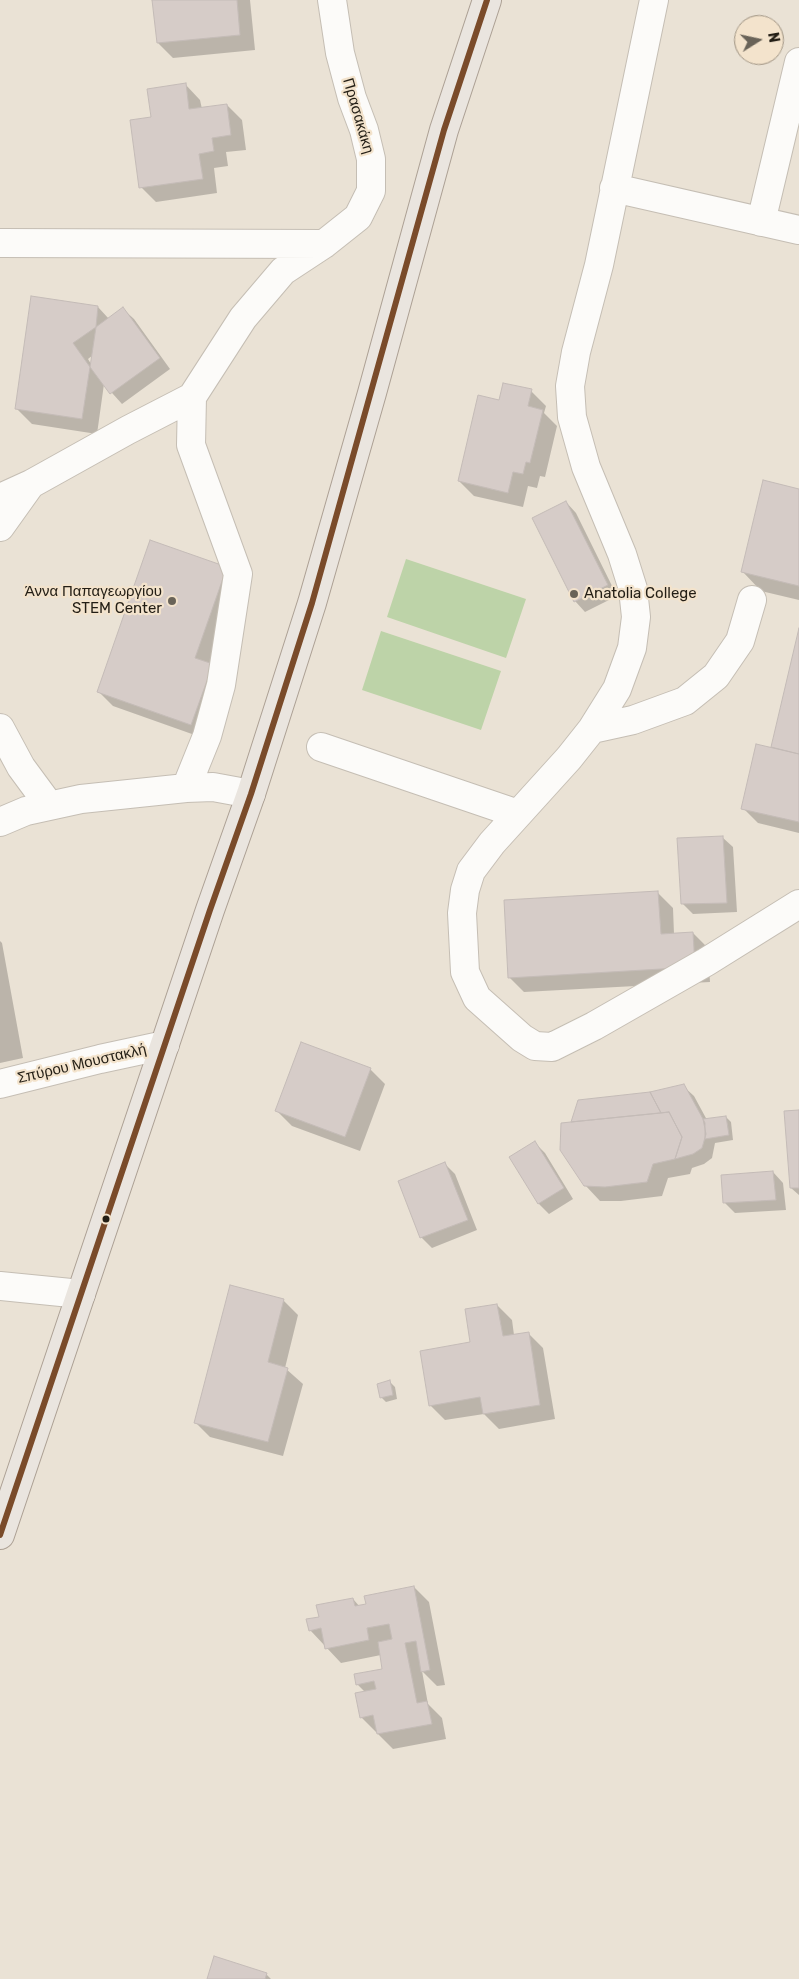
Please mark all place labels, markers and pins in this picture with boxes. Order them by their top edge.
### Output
place label: Άννα Παπαγεωργίου STEM Center [25,583,162,618]
place label: Anatolia College [584,585,697,603]
marker: Anatolia College [568,588,580,600]
marker: Άννα Παπαγεωργίου STEM Center [166,595,178,607]
unlabelled marker [101,1214,111,1224]

